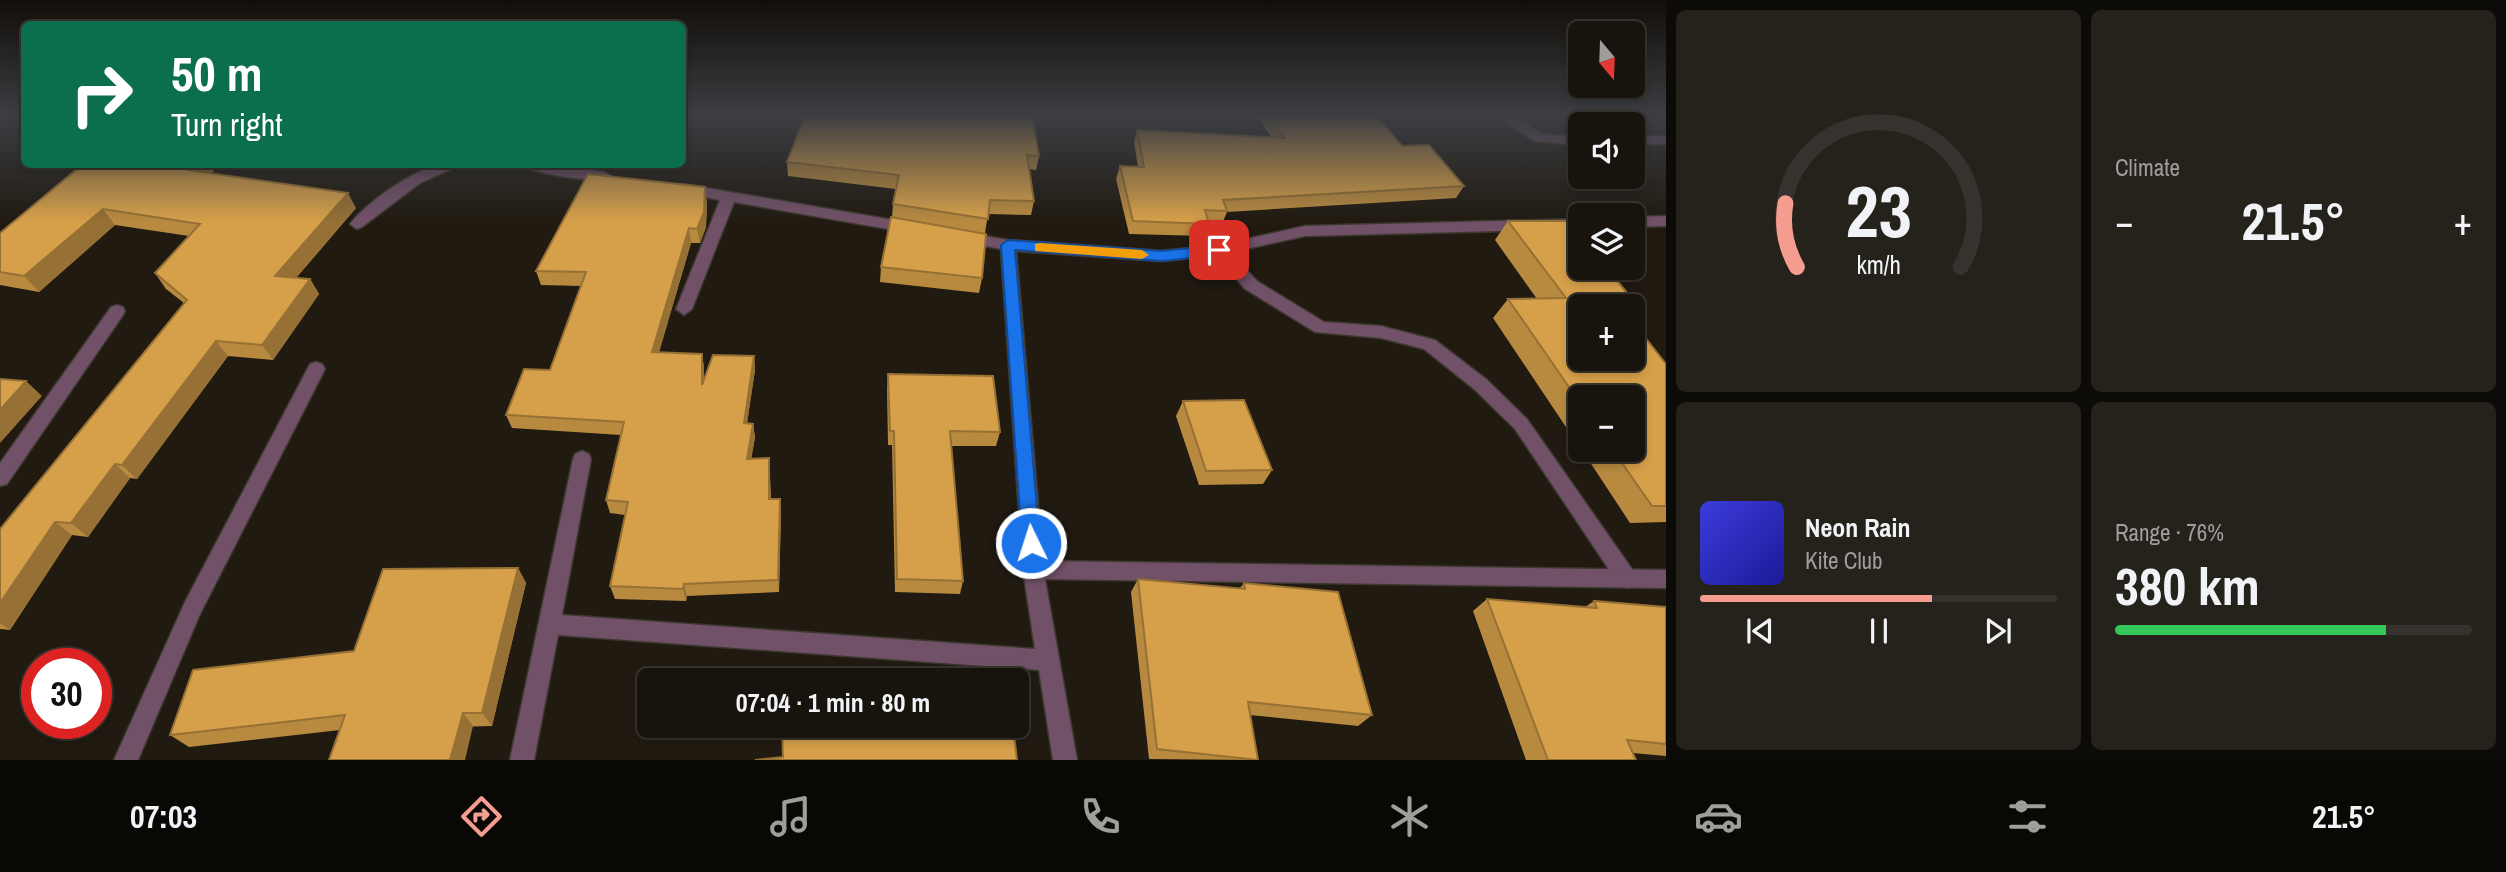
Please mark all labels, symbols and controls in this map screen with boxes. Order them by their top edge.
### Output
north arrow [1568,21,1645,98]
map controls [1568,21,1645,462]
text: 50 m [171,40,263,106]
icon: right [56,49,147,140]
text: Turn right [171,103,283,146]
button: sound [1568,112,1645,189]
text: Climate [2115,152,2180,183]
text: 23 [1845,162,1912,260]
text: 21.5° [2242,186,2345,256]
text: − [2115,196,2133,247]
text: + [2454,196,2472,247]
button: layers [1568,203,1645,280]
pin [1189,220,1249,280]
icon: arrive [1200,231,1238,269]
text: km/h [1856,248,1901,282]
button: + [1568,294,1645,371]
button: − [1568,385,1645,462]
position arrow [994,506,1068,580]
text: Neon Rain [1805,510,1910,545]
text: Range · 76% [2115,517,2224,548]
text: Kite Club [1805,545,1883,576]
text: 380 km [2115,551,2260,621]
icon: previous [1741,612,1779,650]
icon: pause [1860,612,1898,650]
icon: next [1979,612,2017,650]
speed limit sign: 30 [21,648,112,739]
text: 07:04 · 1 min · 80 m [736,685,930,720]
icon: directions [457,792,506,841]
icon: music [766,792,815,841]
icon: phone [1076,792,1125,841]
icon: climate [1385,792,1434,841]
icon: car [1694,792,1743,841]
icon: filters [2003,792,2052,841]
text: 07:03 [130,795,197,838]
text: 21.5° [2312,795,2376,838]

